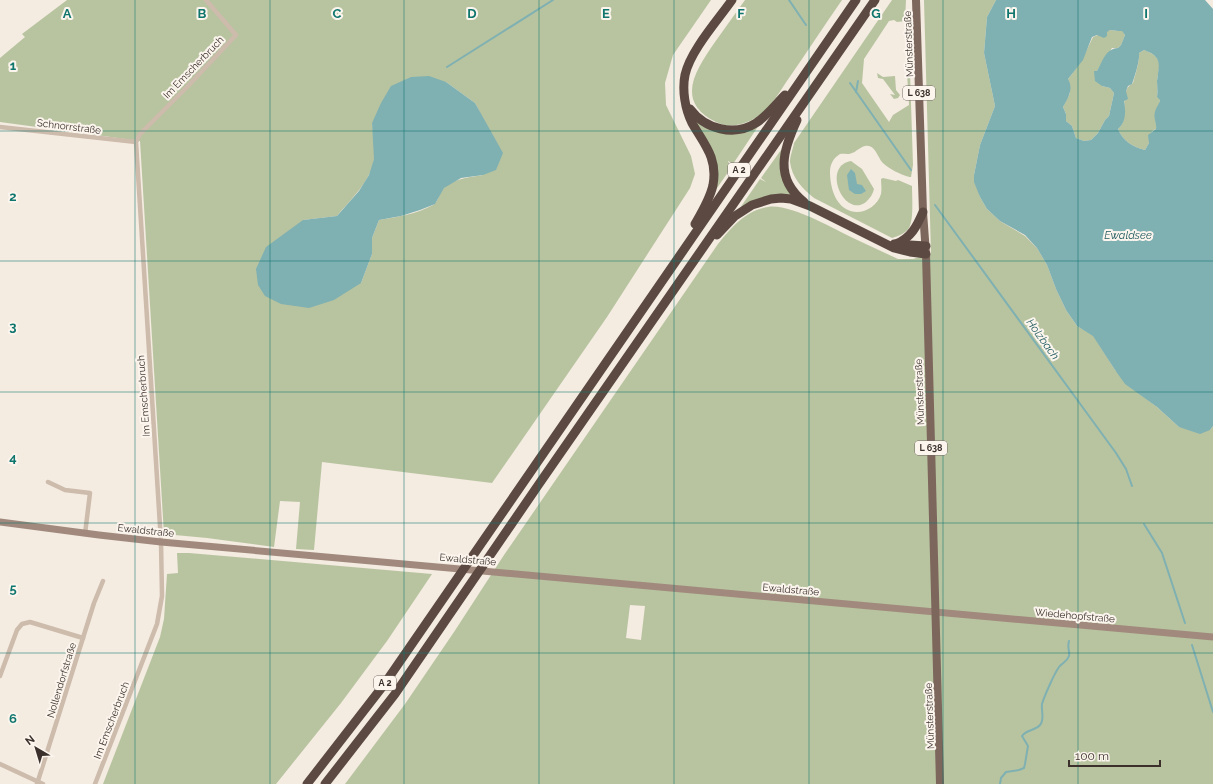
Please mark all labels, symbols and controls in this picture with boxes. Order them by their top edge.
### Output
text: A [63,6,72,21]
text: B [198,6,207,21]
text: C [333,6,342,21]
text: D [467,6,477,21]
text: E [602,6,610,21]
text: F [737,6,745,21]
text: G [871,6,881,21]
text: H [1006,6,1016,21]
text: I [1144,6,1148,21]
street label: Münsterstraße [902,10,915,77]
street label: Im Emscherbruch [161,34,226,101]
text: 1 [10,58,17,73]
road number: L 638 [903,86,935,100]
street label: Schnorrstraße [36,117,102,136]
road number: A 2 [728,163,750,177]
text: 2 [9,189,17,204]
water label: Ewaldsee [1104,229,1152,242]
water label: Holzbach [1024,316,1062,362]
text: 3 [9,319,17,334]
street label: Im Emscherbruch [135,355,152,437]
street label: Münsterstraße [913,358,926,425]
road number: L 638 [915,441,947,455]
text: 4 [9,450,17,465]
street label: Ewaldstraße [117,522,175,539]
street label: Ewaldstraße [439,552,497,567]
text: 5 [9,581,17,596]
street label: Ewaldstraße [762,582,820,597]
street label: Wiedehopfstraße [1034,607,1116,624]
street label: Nollendorfstraße [45,641,78,719]
road number: A 2 [374,676,396,690]
street label: Im Emscherbruch [92,680,131,760]
street label: Münsterstraße [923,682,936,749]
text: 6 [9,711,17,726]
north arrow [16,728,56,768]
text: N [23,733,37,748]
scale bar [1069,742,1160,768]
text: 100 m [1075,749,1109,763]

